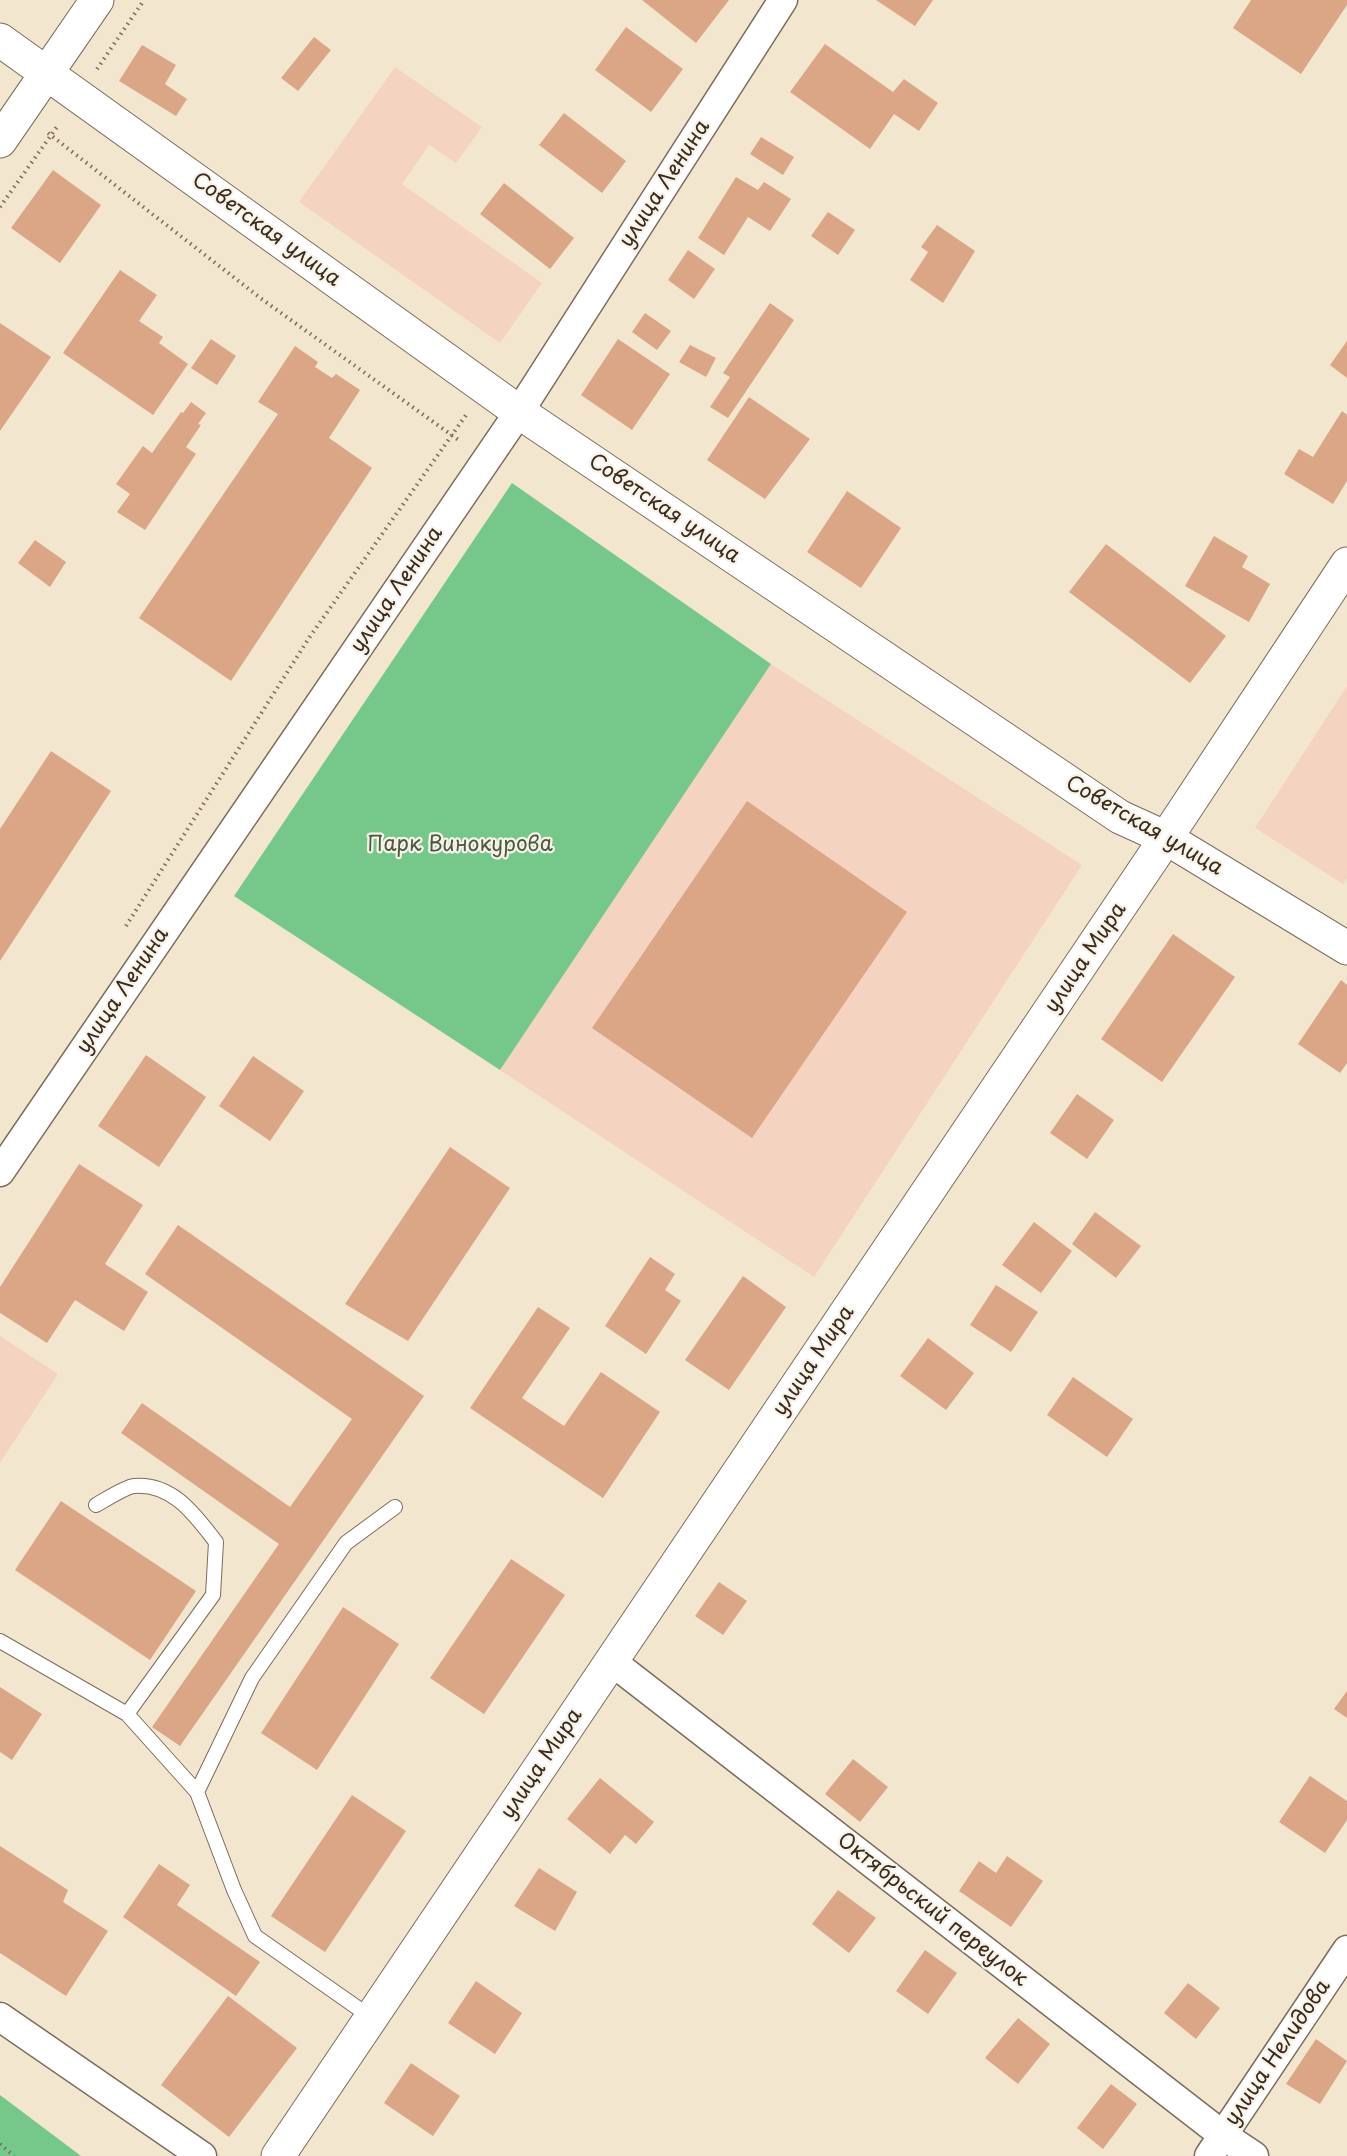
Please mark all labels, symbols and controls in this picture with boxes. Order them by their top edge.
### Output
street label: улица Ленина [614,116,716,252]
street label: Советская улица [187,168,345,292]
street label: Советская улица [583,449,745,569]
street label: улица Ленина [345,522,449,658]
street label: Советская улица [1061,771,1227,881]
park label: Парк Винокурова [367,832,553,858]
street label: улица Мира [1040,898,1132,1018]
street label: улица Ленина [71,923,175,1059]
street label: улица Мира [768,1301,860,1421]
street label: улица Мира [496,1704,588,1824]
street label: Октябрьский переулок [832,1828,1032,1992]
street label: улица Нелидова [1220,1975,1336,2131]

